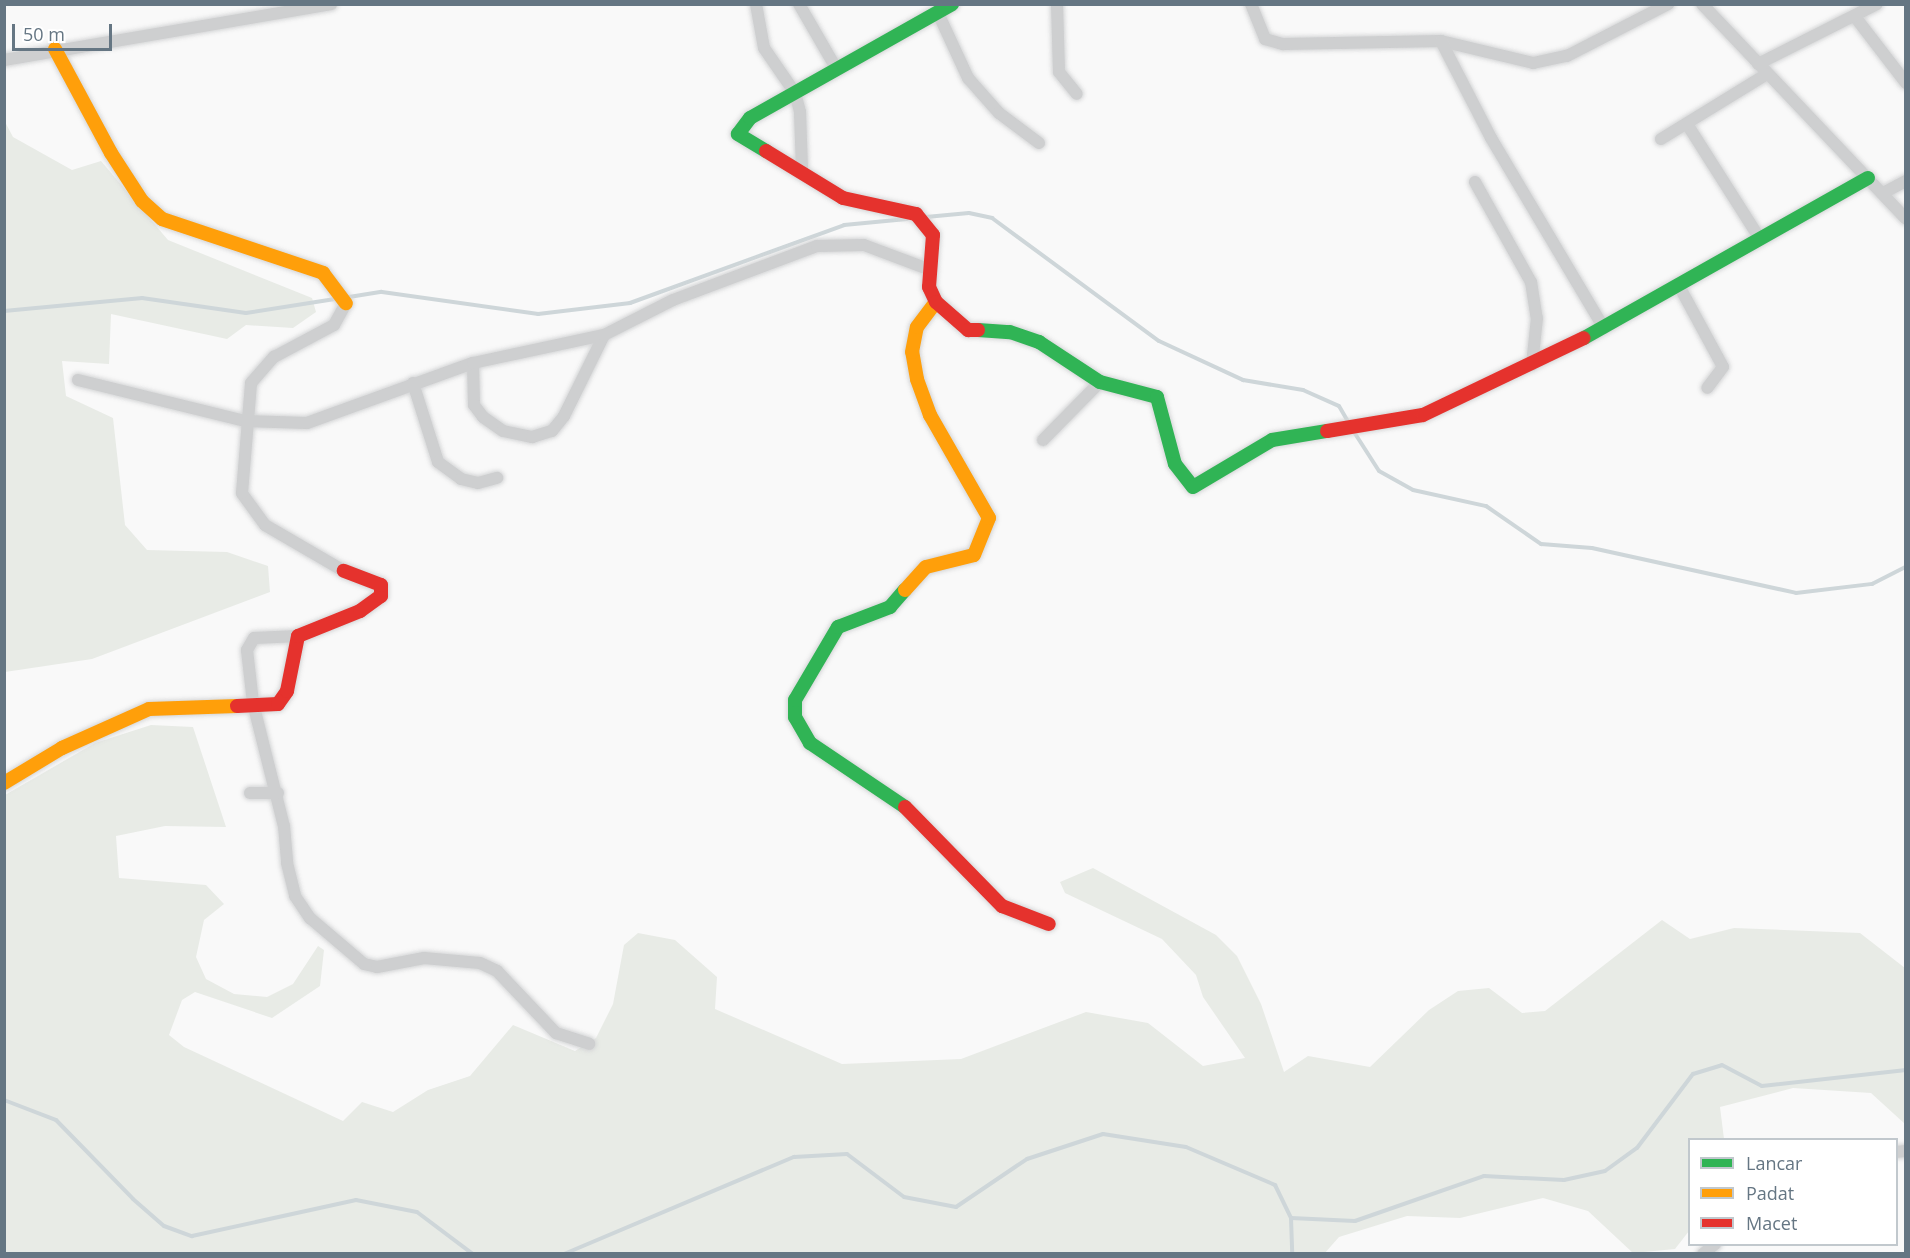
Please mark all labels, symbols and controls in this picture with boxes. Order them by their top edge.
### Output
scale bar [15,12,116,50]
text: 50 m [23,22,65,46]
legend [1688,1138,1898,1246]
text: Lancar [1746,1151,1802,1175]
text: Padat [1746,1181,1794,1205]
text: Macet [1746,1211,1797,1235]

